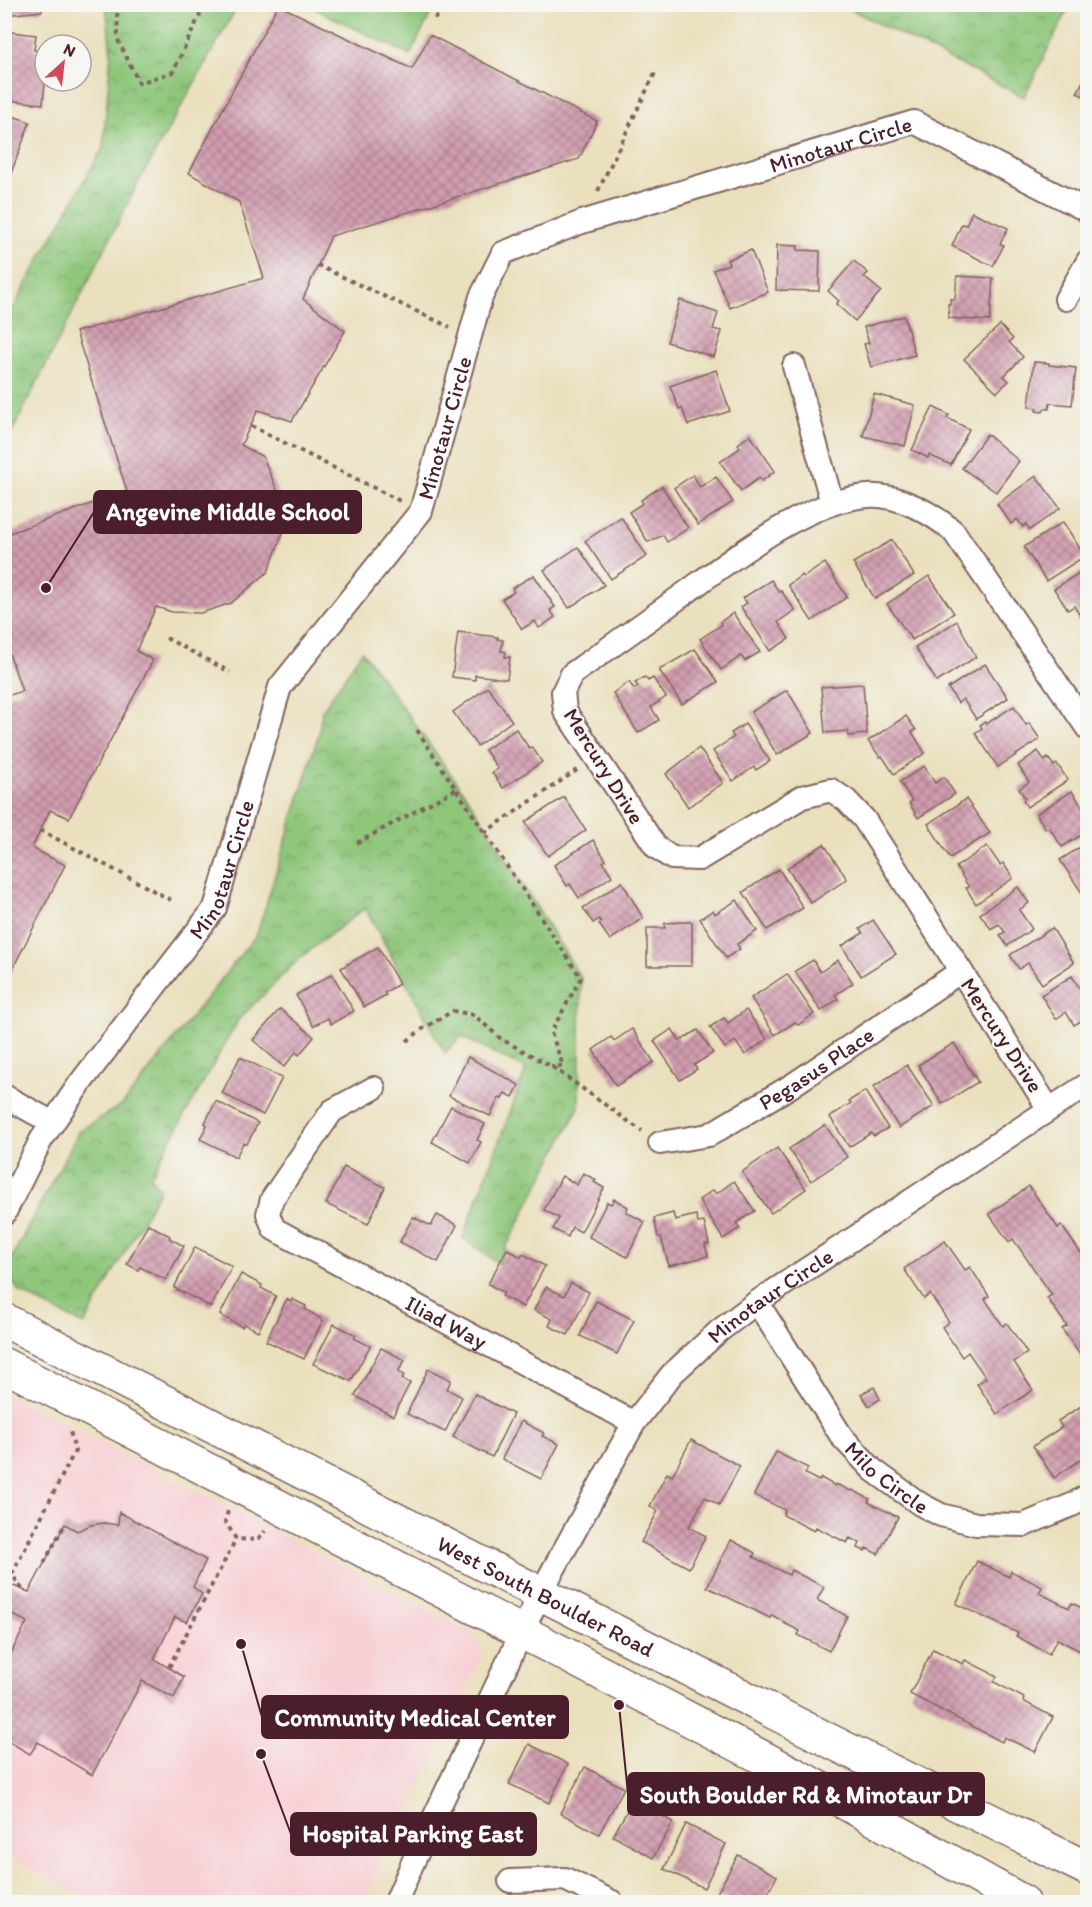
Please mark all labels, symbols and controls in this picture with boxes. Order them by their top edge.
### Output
north arrow [33,33,93,93]
text: N [60,39,79,61]
street label: Minotaur Circle [766,110,915,178]
street label: Minotaur Circle [411,353,477,503]
callout: Angevine Middle School [94,491,361,533]
text: Angevine Middle School [105,497,350,527]
street label: Mercury Drive [558,703,650,829]
street label: Minotaur Circle [183,797,260,944]
street label: Mercury Drive [955,972,1049,1098]
street label: Pegasus Place [754,1021,879,1116]
street label: Minotaur Circle [701,1242,838,1349]
street label: Iliad Way [401,1289,492,1355]
street label: Milo Circle [839,1435,933,1519]
street label: West South Boulder Road [433,1530,659,1663]
callout: Community Medical Center [262,1696,568,1738]
text: Community Medical Center [274,1703,556,1733]
callout: South Boulder Rd & Minotaur Dr [628,1773,984,1815]
text: South Boulder Rd & Minotaur Dr [640,1780,973,1809]
callout: Hospital Parking East [291,1813,536,1855]
text: Hospital Parking East [303,1819,523,1849]

